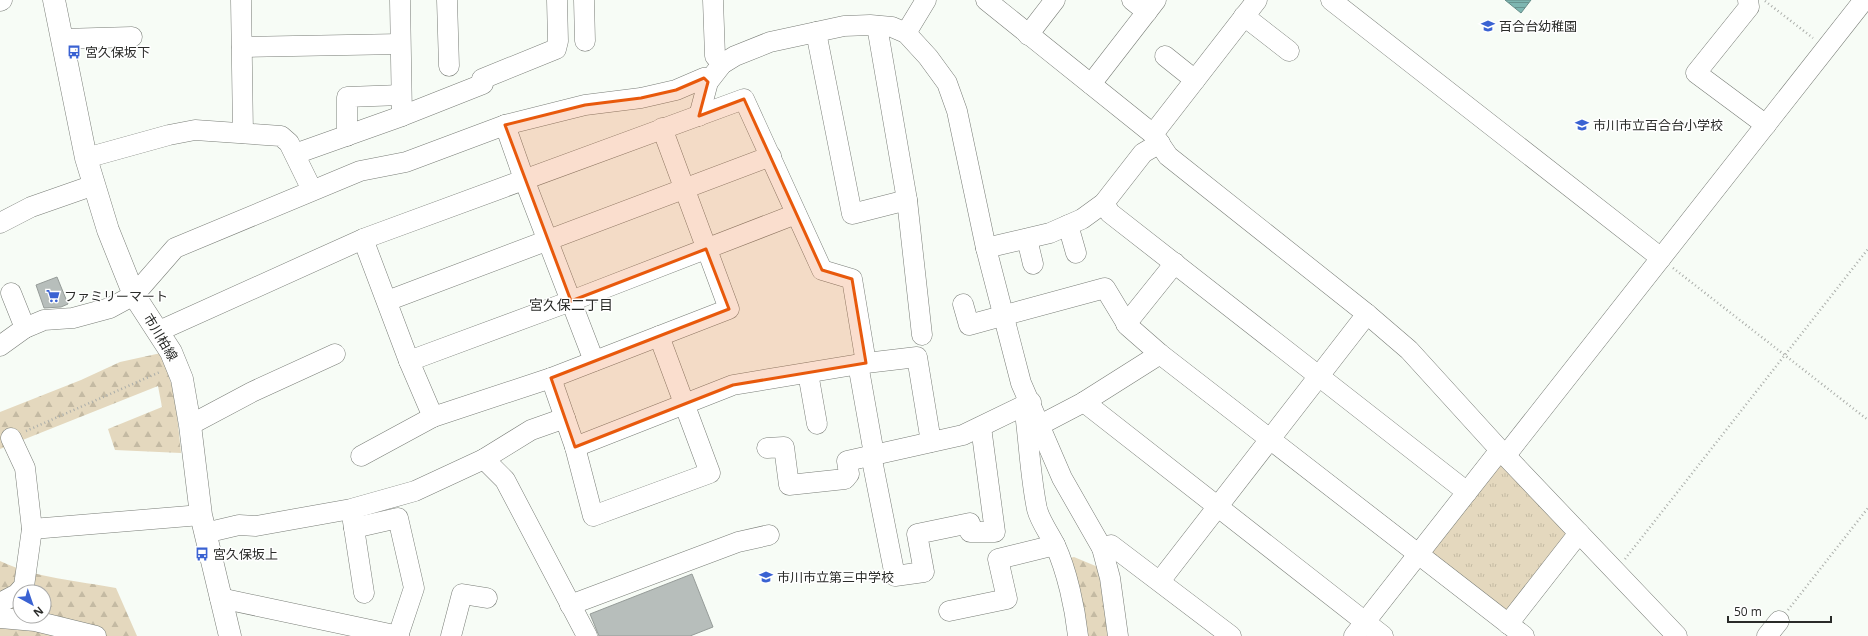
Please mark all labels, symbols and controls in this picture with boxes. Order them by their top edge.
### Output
place label: 百合台幼稚園 [1499,17,1577,35]
school or university icon: 百合台幼稚園 [1480,18,1496,34]
place label: 宮久保坂下 [85,43,150,61]
bus stop icon: 宮久保坂下 [66,44,82,60]
place label: 市川市立百合台小学校 [1593,116,1723,134]
school or university icon: 市川市立百合台小学校 [1574,117,1590,133]
place label: ファミリーマート [64,287,168,305]
supermarket icon: ファミリーマート [45,288,61,304]
district label: 宮久保二丁目 [529,295,613,314]
street label: 市川柏線 [140,310,182,364]
place label: 宮久保坂上 [213,545,278,563]
bus stop icon: 宮久保坂上 [194,546,210,562]
place label: 市川市立第三中学校 [777,568,894,586]
school or university icon: 市川市立第三中学校 [758,569,774,585]
north arrow [12,584,52,624]
scale bar [1728,598,1831,624]
text: N [30,603,47,621]
text: 50 m [1734,603,1762,620]

